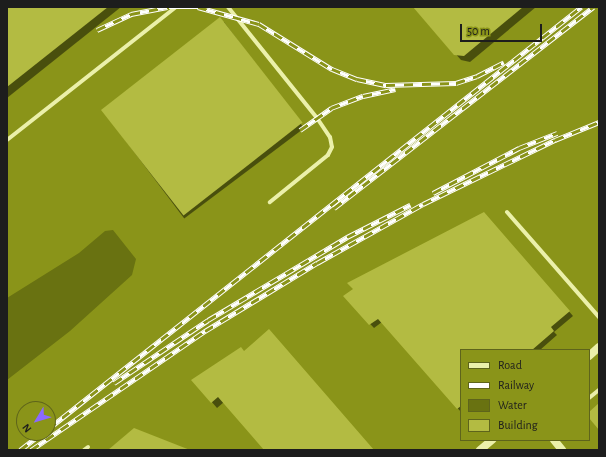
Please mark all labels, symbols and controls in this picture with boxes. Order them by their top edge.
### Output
scale bar [462,16,544,42]
text: 50 m [467,25,490,37]
legend [460,349,590,441]
text: Road [498,359,522,371]
text: Railway [498,379,534,391]
text: Water [498,399,527,411]
north arrow [16,401,56,441]
text: Building [498,419,538,431]
text: N [20,422,34,434]

